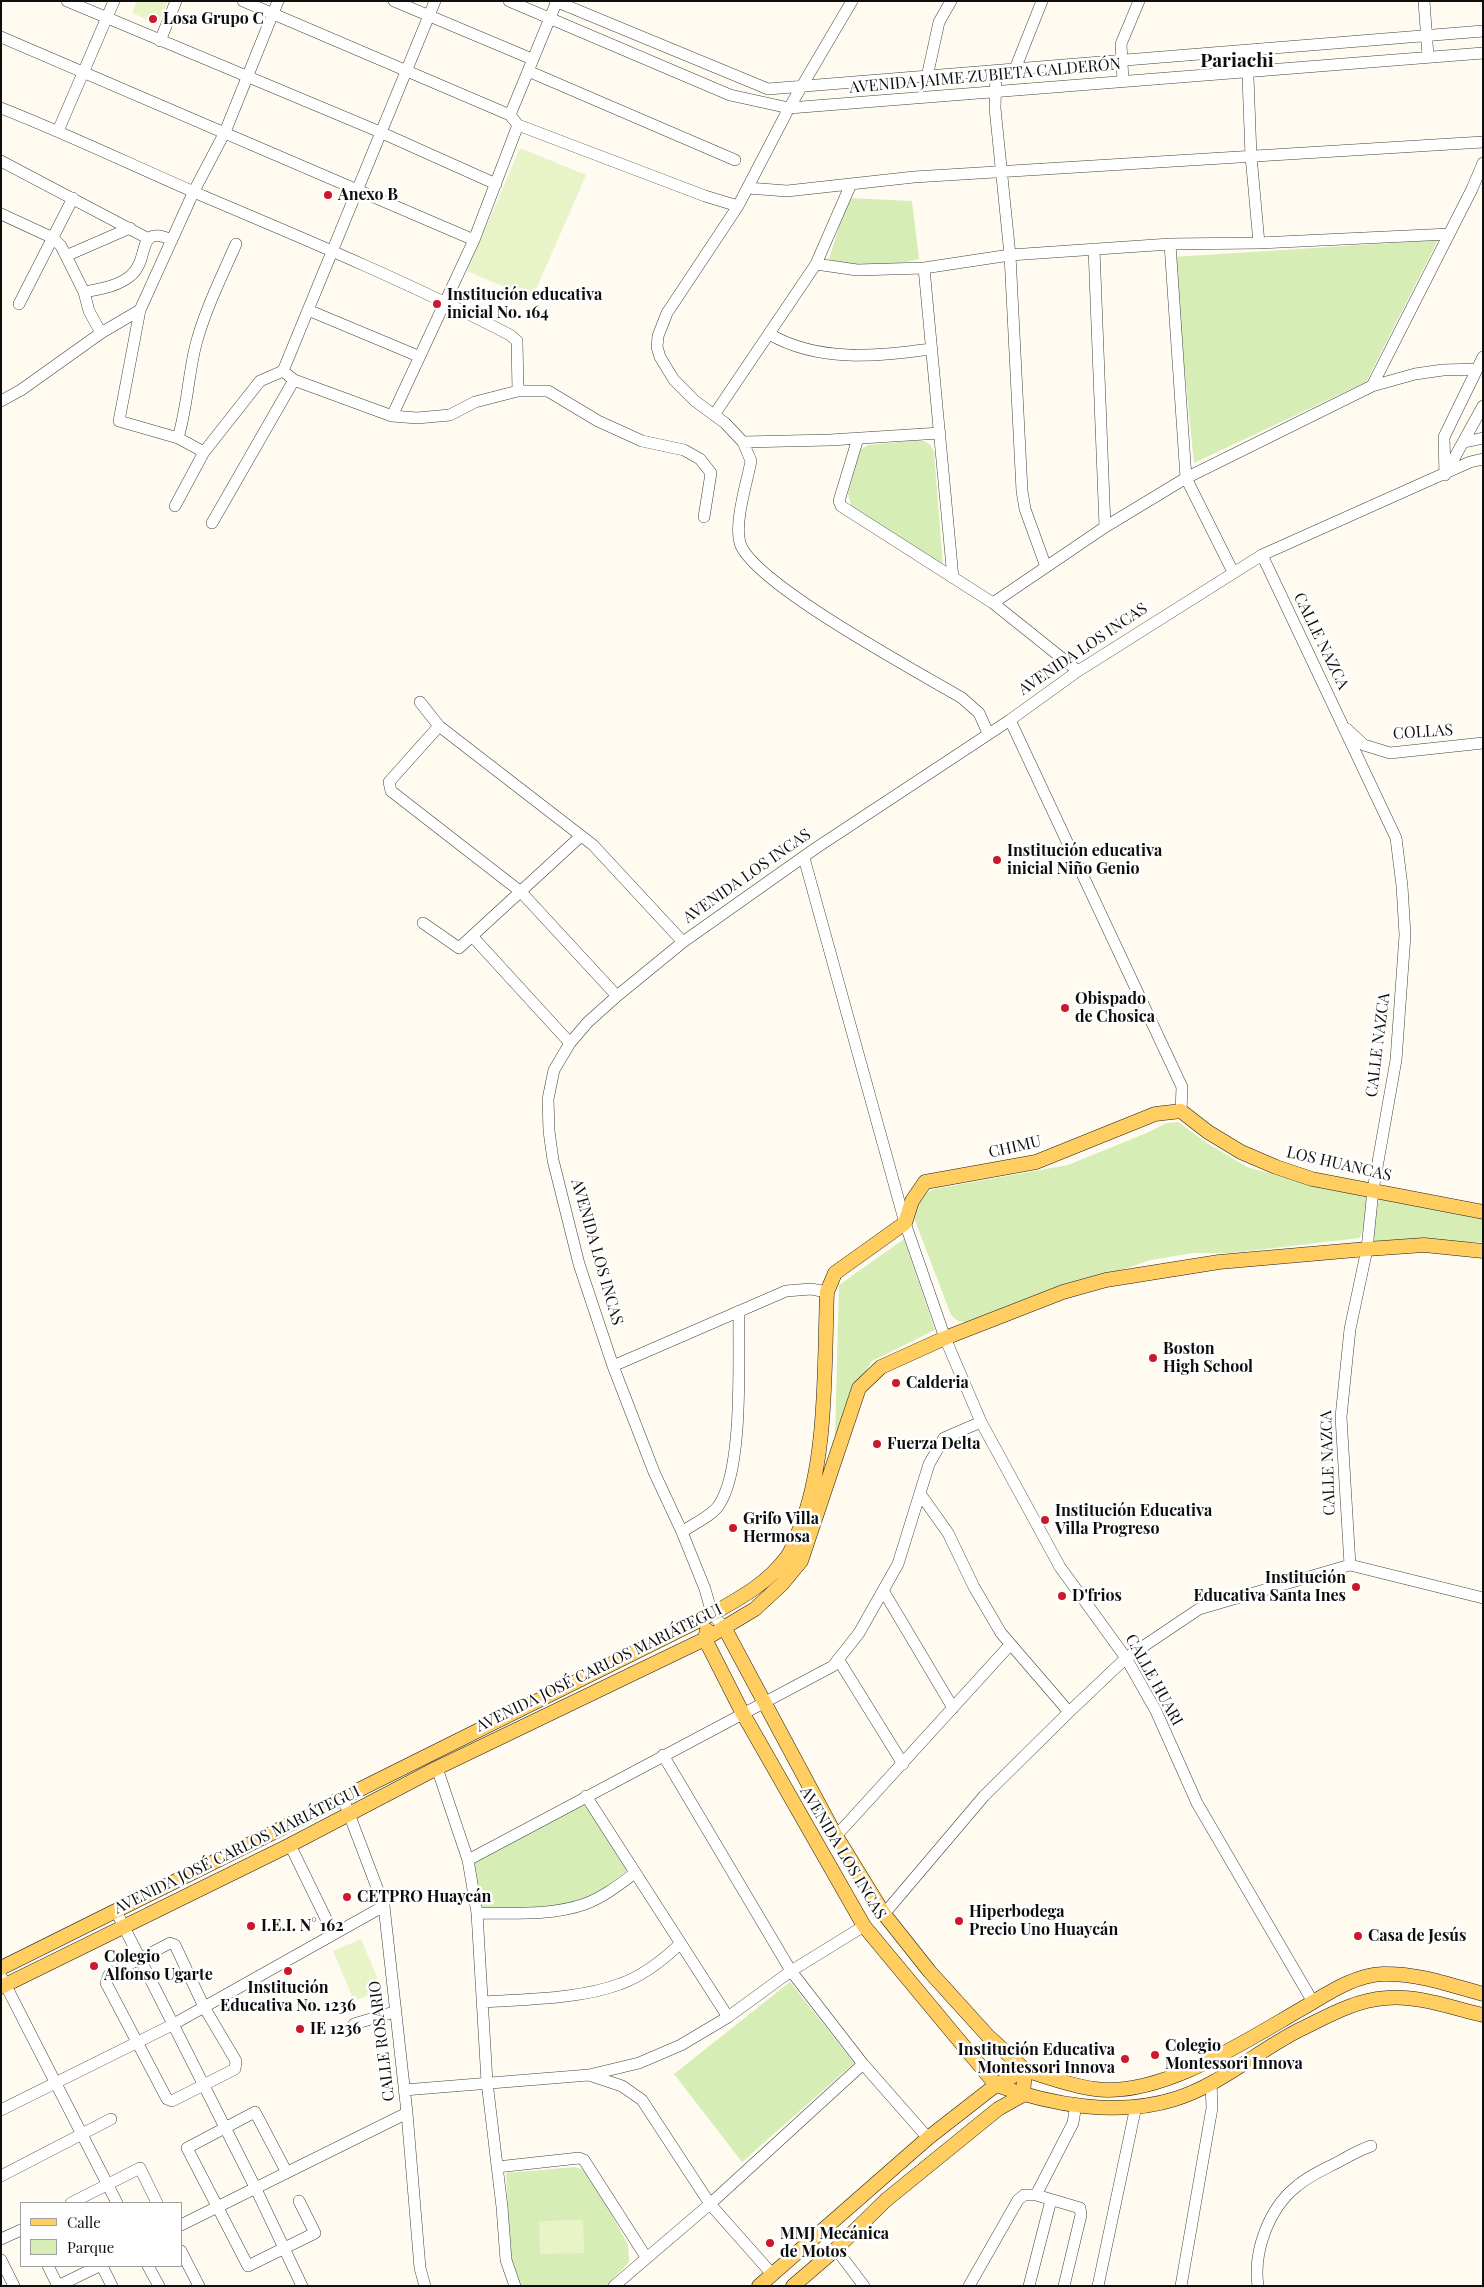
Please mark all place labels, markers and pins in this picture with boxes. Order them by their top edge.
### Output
place label: Losa Grupo C [163,9,264,29]
marker: Losa Grupo C [147,13,159,25]
place label: Anexo B [338,185,398,205]
marker: Anexo B [322,189,334,201]
place label: Institución educativa inicial No. 164 [447,285,602,323]
marker: Institución educativa inicial No. 164 [431,298,443,310]
place label: Institución educativa inicial Niño Genio [1007,841,1162,879]
marker: Institución educativa inicial Niño Genio [991,854,1003,866]
place label: Obispado de Chosica [1075,989,1155,1027]
marker: Obispado de Chosica [1059,1002,1071,1014]
place label: Boston High School [1163,1339,1253,1377]
marker: Boston High School [1147,1352,1159,1364]
place label: Calderia [906,1373,969,1393]
marker: Calderia [890,1377,902,1389]
place label: Fuerza Delta [887,1434,981,1454]
marker: Fuerza Delta [871,1438,883,1450]
place label: Institución Educativa Villa Progreso [1055,1501,1212,1539]
place label: Grifo Villa Hermosa [743,1509,819,1547]
marker: Institución Educativa Villa Progreso [1039,1514,1051,1526]
marker: Grifo Villa Hermosa [727,1522,739,1534]
place label: Institución Educativa Santa Ines [1193,1568,1346,1606]
marker: Institución Educativa Santa Ines [1350,1581,1362,1593]
place label: D'frios [1072,1586,1122,1606]
marker: D'frios [1056,1590,1068,1602]
place label: CETPRO Huaycán [357,1887,491,1907]
marker: CETPRO Huaycán [341,1891,353,1903]
place label: Hiperbodega Precio Uno Huaycán [969,1902,1118,1940]
marker: Hiperbodega Precio Uno Huaycán [953,1915,965,1927]
place label: I.E.I. N° 162 [261,1916,344,1936]
marker: I.E.I. N° 162 [245,1920,257,1932]
place label: Casa de Jesús [1368,1926,1466,1946]
marker: Casa de Jesús [1352,1930,1364,1942]
place label: Colegio Alfonso Ugarte [104,1947,213,1985]
marker: Colegio Alfonso Ugarte [88,1960,100,1972]
marker: Institución Educativa No. 1236 [282,1965,294,1977]
place label: Institución Educativa No. 1236 [220,1978,356,2016]
place label: IE 1236 [310,2019,361,2039]
marker: IE 1236 [294,2023,306,2035]
place label: Colegio Montessori Innova [1165,2036,1303,2074]
place label: Institución Educativa Montessori Innova [958,2040,1115,2078]
marker: Colegio Montessori Innova [1149,2049,1161,2061]
marker: Institución Educativa Montessori Innova [1119,2053,1131,2065]
place label: MMJ Mecánica de Motos [780,2224,889,2262]
marker: MMJ Mecánica de Motos [764,2237,776,2249]

